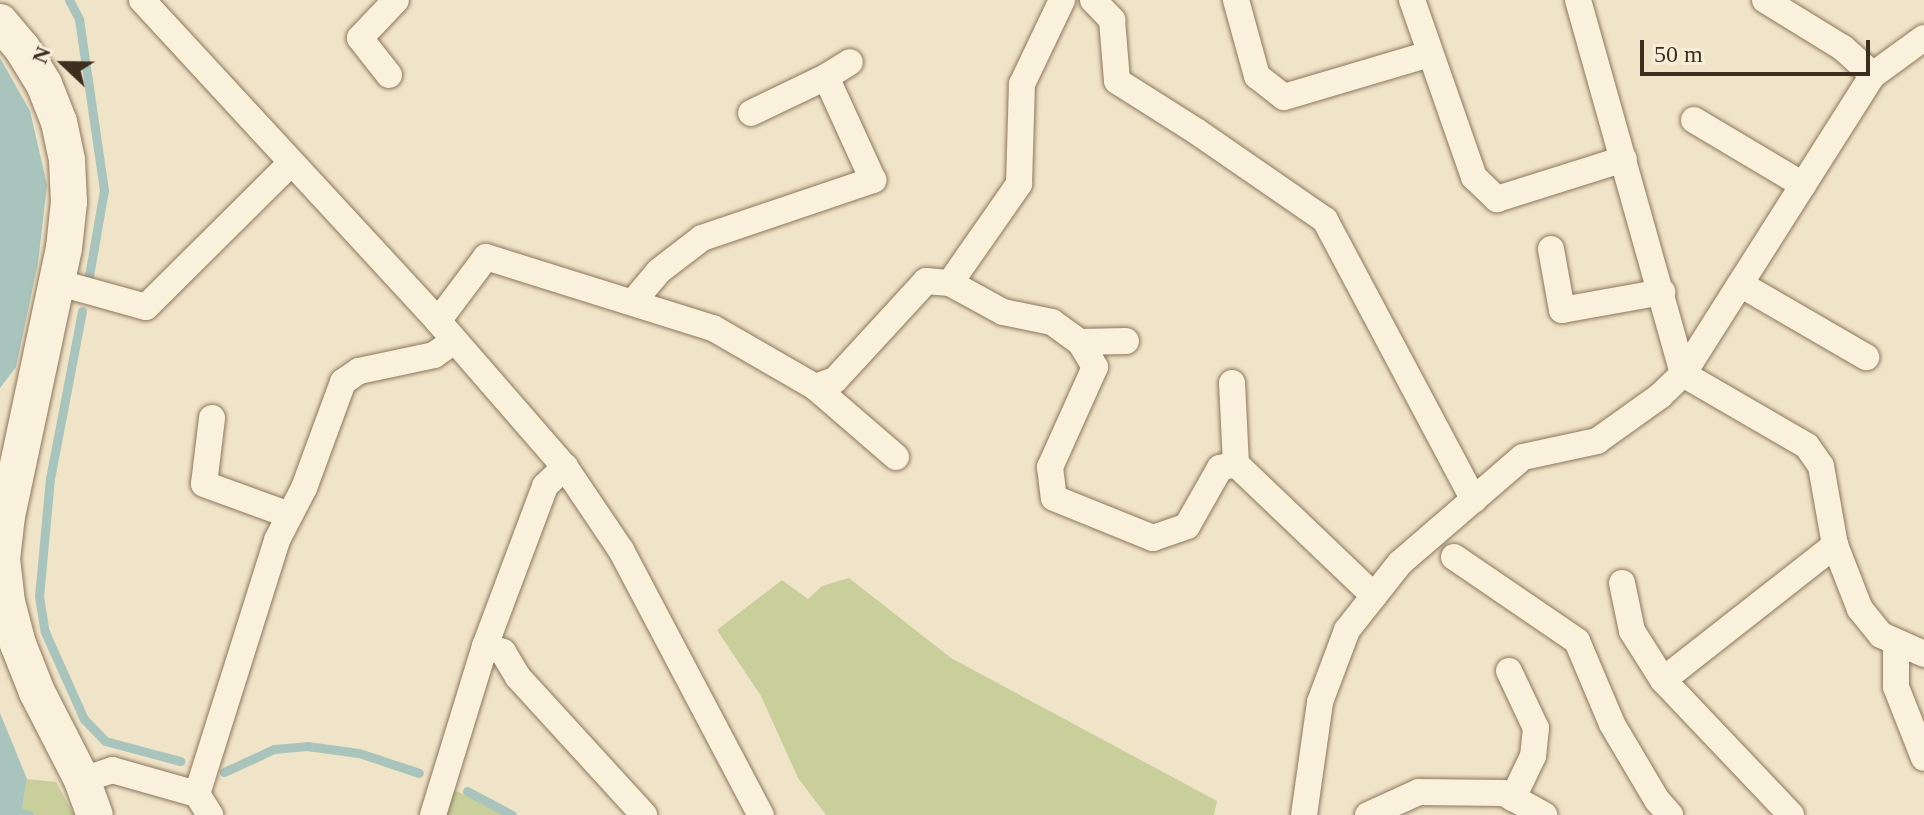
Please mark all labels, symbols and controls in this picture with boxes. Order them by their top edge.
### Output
north arrow [24,24,104,104]
scale bar [1644,24,1874,74]
text: 50 m [1654,41,1703,67]
text: N [27,43,56,67]

